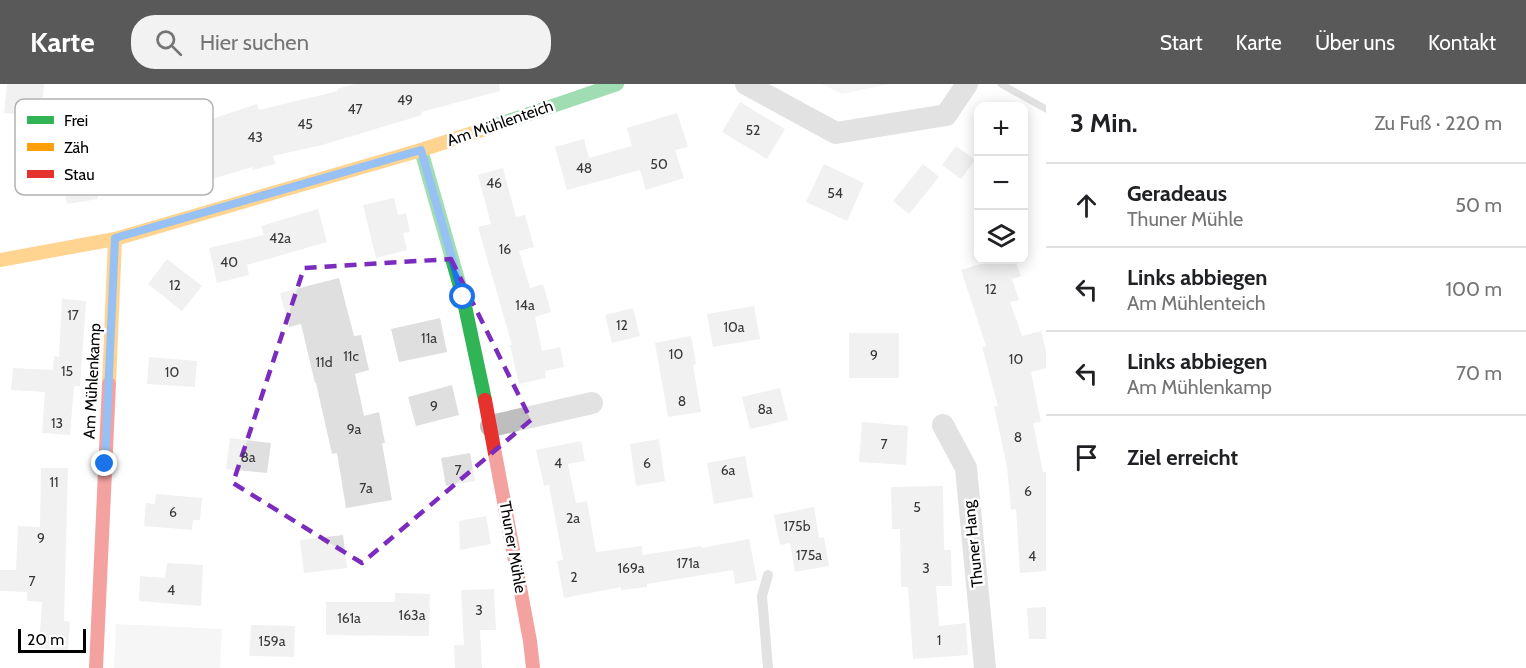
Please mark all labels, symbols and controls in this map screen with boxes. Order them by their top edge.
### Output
search box [131,15,551,69]
text: Karte [30,25,95,59]
icon: search [152,26,185,59]
text: Hier suchen [200,29,309,56]
text: Start [1160,30,1203,55]
text: Karte [1236,30,1282,55]
text: Über uns [1315,30,1395,55]
text: Kontakt [1428,30,1496,55]
house number: 49 [397,91,413,109]
street label: Am Mühlenteich [444,96,556,150]
legend [15,99,213,195]
house number: 47 [347,100,363,118]
map controls [974,102,1028,264]
button: + [974,102,1028,156]
text: 3 Min. [1070,107,1138,139]
text: Frei [64,111,88,130]
text: Zu Fuß · 220 m [1374,111,1502,135]
house number: 45 [297,115,313,133]
house number: 52 [746,121,760,139]
house number: 43 [247,128,263,146]
text: Zäh [64,138,89,157]
house number: 50 [650,155,668,173]
button: − [974,156,1028,210]
house number: 48 [576,159,592,177]
text: Stau [64,165,95,184]
house number: 46 [486,174,502,192]
text: Geradeaus [1127,180,1227,207]
house number: 54 [827,184,843,202]
icon: ahead [1070,189,1103,222]
text: 50 m [1455,193,1502,217]
text: Thuner Mühle [1127,207,1243,231]
button: layers [974,210,1028,264]
house number: 42a [269,229,291,247]
house number: 16 [499,240,511,258]
house number: 40 [220,253,238,271]
text: Links abbiegen [1127,264,1267,291]
icon: left [1070,273,1103,306]
house number: 12 [169,276,181,294]
text: 100 m [1446,277,1502,301]
house number: 12 [985,280,997,298]
route start [449,283,475,309]
text: Am Mühlenteich [1127,291,1266,315]
house number: 14a [515,296,535,314]
house number: 17 [67,306,79,324]
house number: 12 [616,316,628,334]
house number: 10a [723,318,745,336]
street label: Am Mühlenkamp [79,323,105,439]
house number: 11a [421,329,437,347]
house number: 10 [669,345,683,363]
house number: 9 [870,346,878,364]
house number: 11c [343,347,359,365]
text: Links abbiegen [1127,348,1267,375]
house number: 10 [1009,350,1023,368]
house number: 11d [316,353,332,371]
icon: left [1070,357,1103,390]
text: 70 m [1456,361,1502,385]
house number: 15 [61,362,73,380]
house number: 10 [165,363,179,381]
text: Am Mühlenkamp [1127,375,1272,399]
house number: 8 [678,392,686,410]
house number: 9 [430,397,438,415]
house number: 8a [757,400,773,418]
house number: 13 [51,414,63,432]
house number: 9a [347,420,362,438]
house number: 8 [1014,428,1022,446]
house number: 7 [880,435,888,453]
icon: arrive [1070,441,1103,474]
text: Ziel erreicht [1127,444,1238,471]
house number: 8a [240,448,256,466]
route end [91,450,117,476]
house number: 4 [554,454,562,472]
house number: 6 [643,454,651,472]
house number: 7 [454,461,462,479]
house number: 6a [721,461,736,479]
house number: 11 [49,473,59,491]
house number: 7a [359,479,373,497]
house number: 6 [1024,482,1032,500]
house number: 5 [913,498,921,516]
street label: Thuner Hang [959,499,987,588]
street label: Thuner Mühle [496,500,530,594]
house number: 6 [169,503,177,521]
house number: 2a [566,509,580,527]
house number: 175b [784,517,811,535]
house number: 9 [37,529,45,547]
house number: 175a [796,546,822,564]
house number: 4 [1028,547,1036,565]
house number: 171a [677,554,700,572]
house number: 169a [617,559,645,577]
house number: 3 [922,559,930,577]
house number: 2 [570,568,578,586]
house number: 7 [28,572,36,590]
house number: 4 [167,581,175,599]
house number: 3 [475,601,483,619]
house number: 163a [399,606,426,624]
house number: 161a [337,609,361,627]
scale bar [18,626,86,654]
text: 20 m [27,630,64,649]
house number: 1 [937,631,941,649]
house number: 159a [259,632,286,650]

